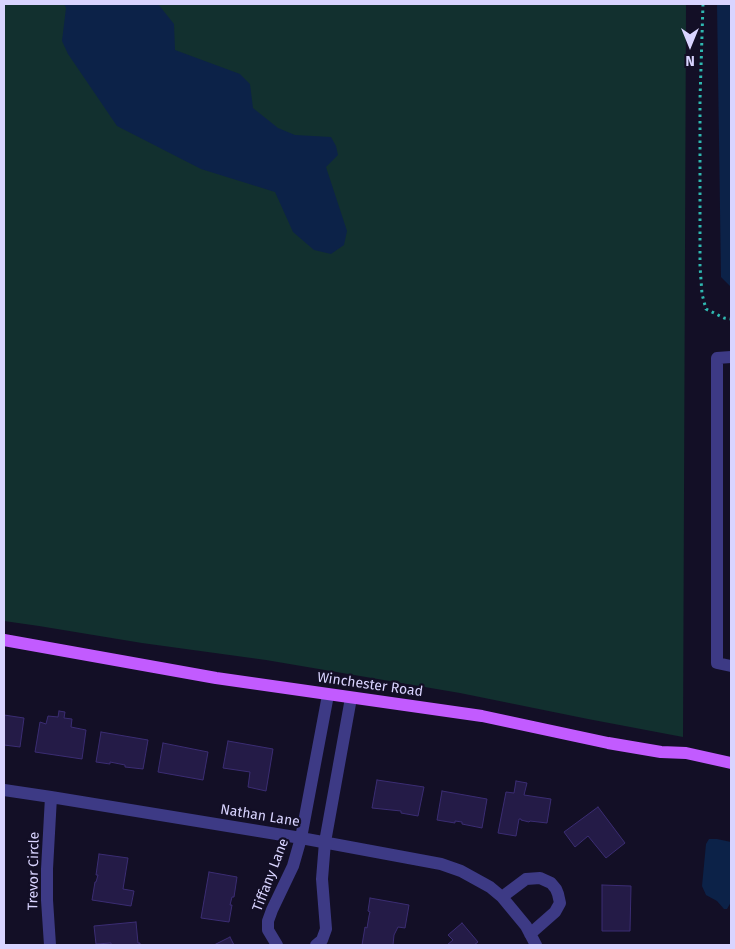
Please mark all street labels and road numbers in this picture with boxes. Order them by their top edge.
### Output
street label: Winchester Road [316,669,424,701]
street label: Nathan Lane [219,801,301,831]
street label: Trevor Circle [25,832,43,910]
street label: Tiffany Lane [249,836,293,914]

